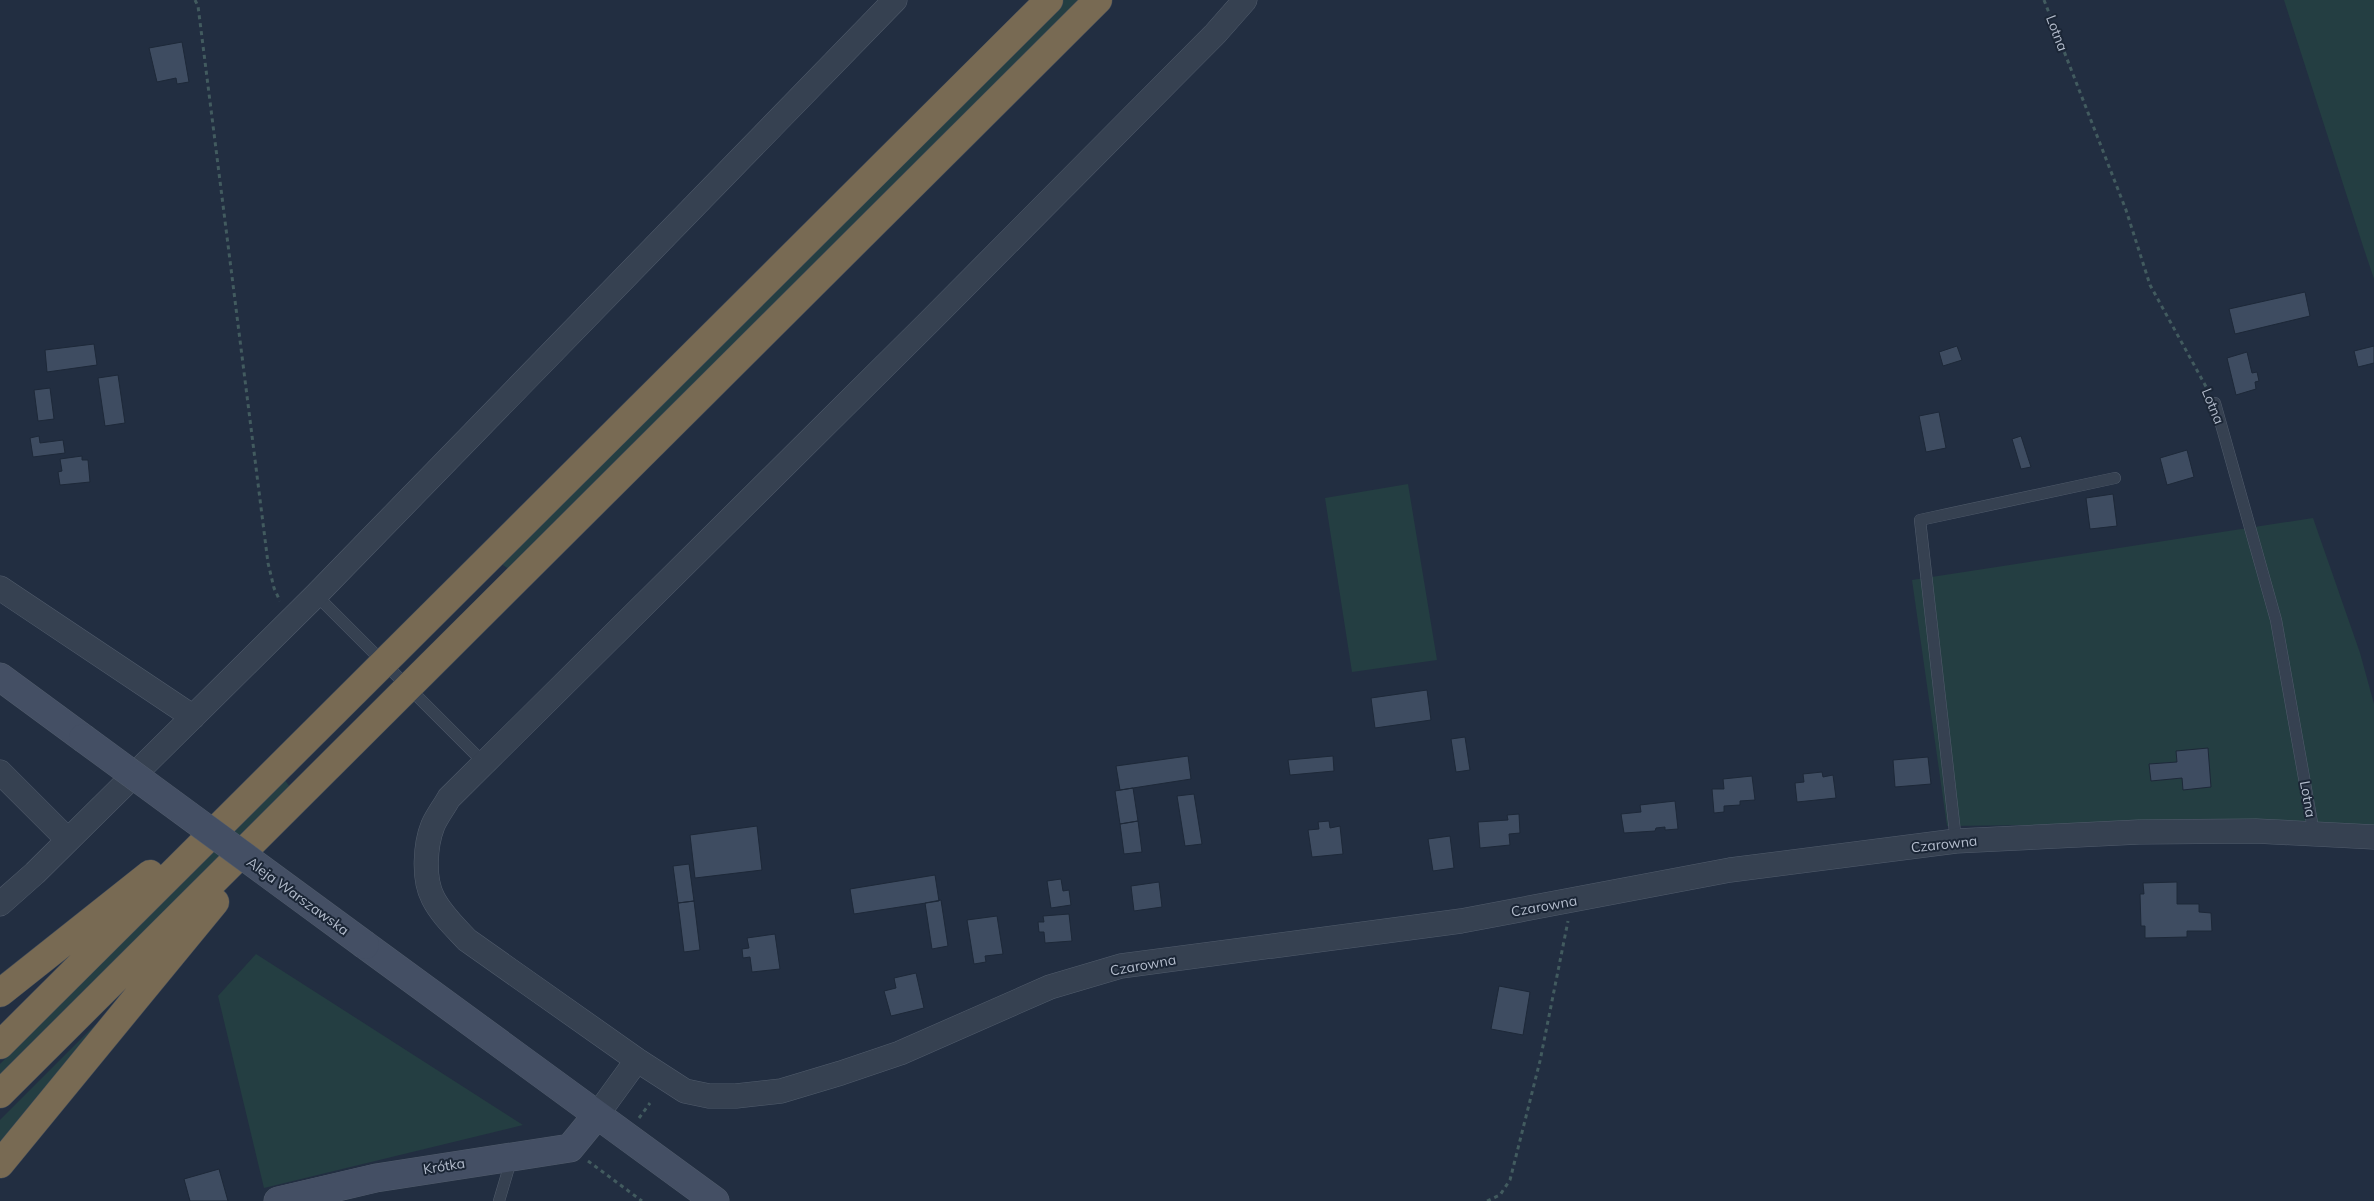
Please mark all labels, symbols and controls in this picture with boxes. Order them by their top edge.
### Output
street label: Lotna [2042,13,2072,53]
street label: Lotna [2198,385,2228,427]
street label: Lotna [2296,779,2320,819]
street label: Czarowna [1910,832,1978,856]
street label: Aleja Warszawska [243,853,353,939]
street label: Czarowna [1510,891,1578,921]
street label: Czarowna [1109,950,1177,980]
street label: Krótka [422,1154,466,1178]

